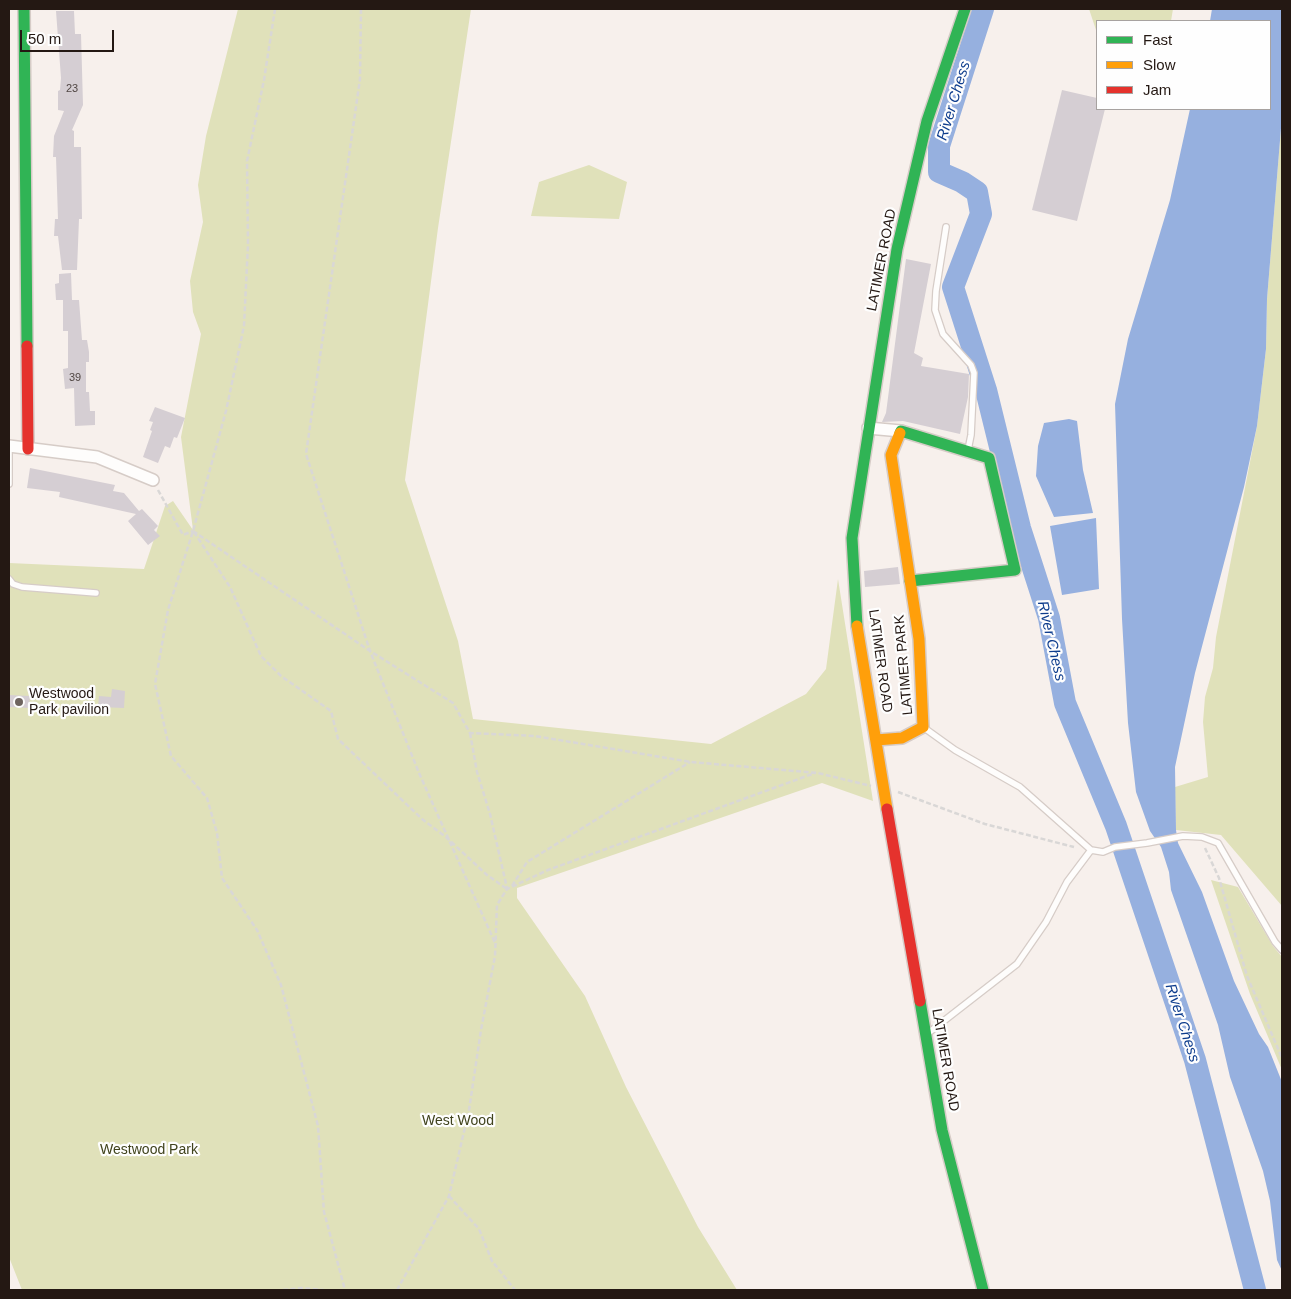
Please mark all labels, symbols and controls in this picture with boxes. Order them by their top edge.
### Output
scale bar [22,20,116,52]
legend [1096,20,1271,110]
text: 50 m [28,30,61,47]
text: Fast [1143,31,1172,48]
text: Slow [1143,56,1176,73]
water label: River Chess [933,59,975,143]
text: Jam [1143,81,1171,98]
house number: 23 [66,82,78,96]
street label: LATIMER ROAD [864,207,900,313]
house number: 39 [69,371,81,385]
water label: River Chess [1033,599,1069,683]
street label: LATIMER ROAD [864,608,896,714]
street label: LATIMER PARK [891,614,917,716]
place label: Westwood Park pavilion [29,686,109,719]
marker: Westwood Park pavilion [13,696,25,708]
water label: River Chess [1161,981,1203,1065]
street label: LATIMER ROAD [928,1007,962,1113]
park label: West Wood [422,1113,494,1129]
park label: Westwood Park [100,1142,198,1158]

